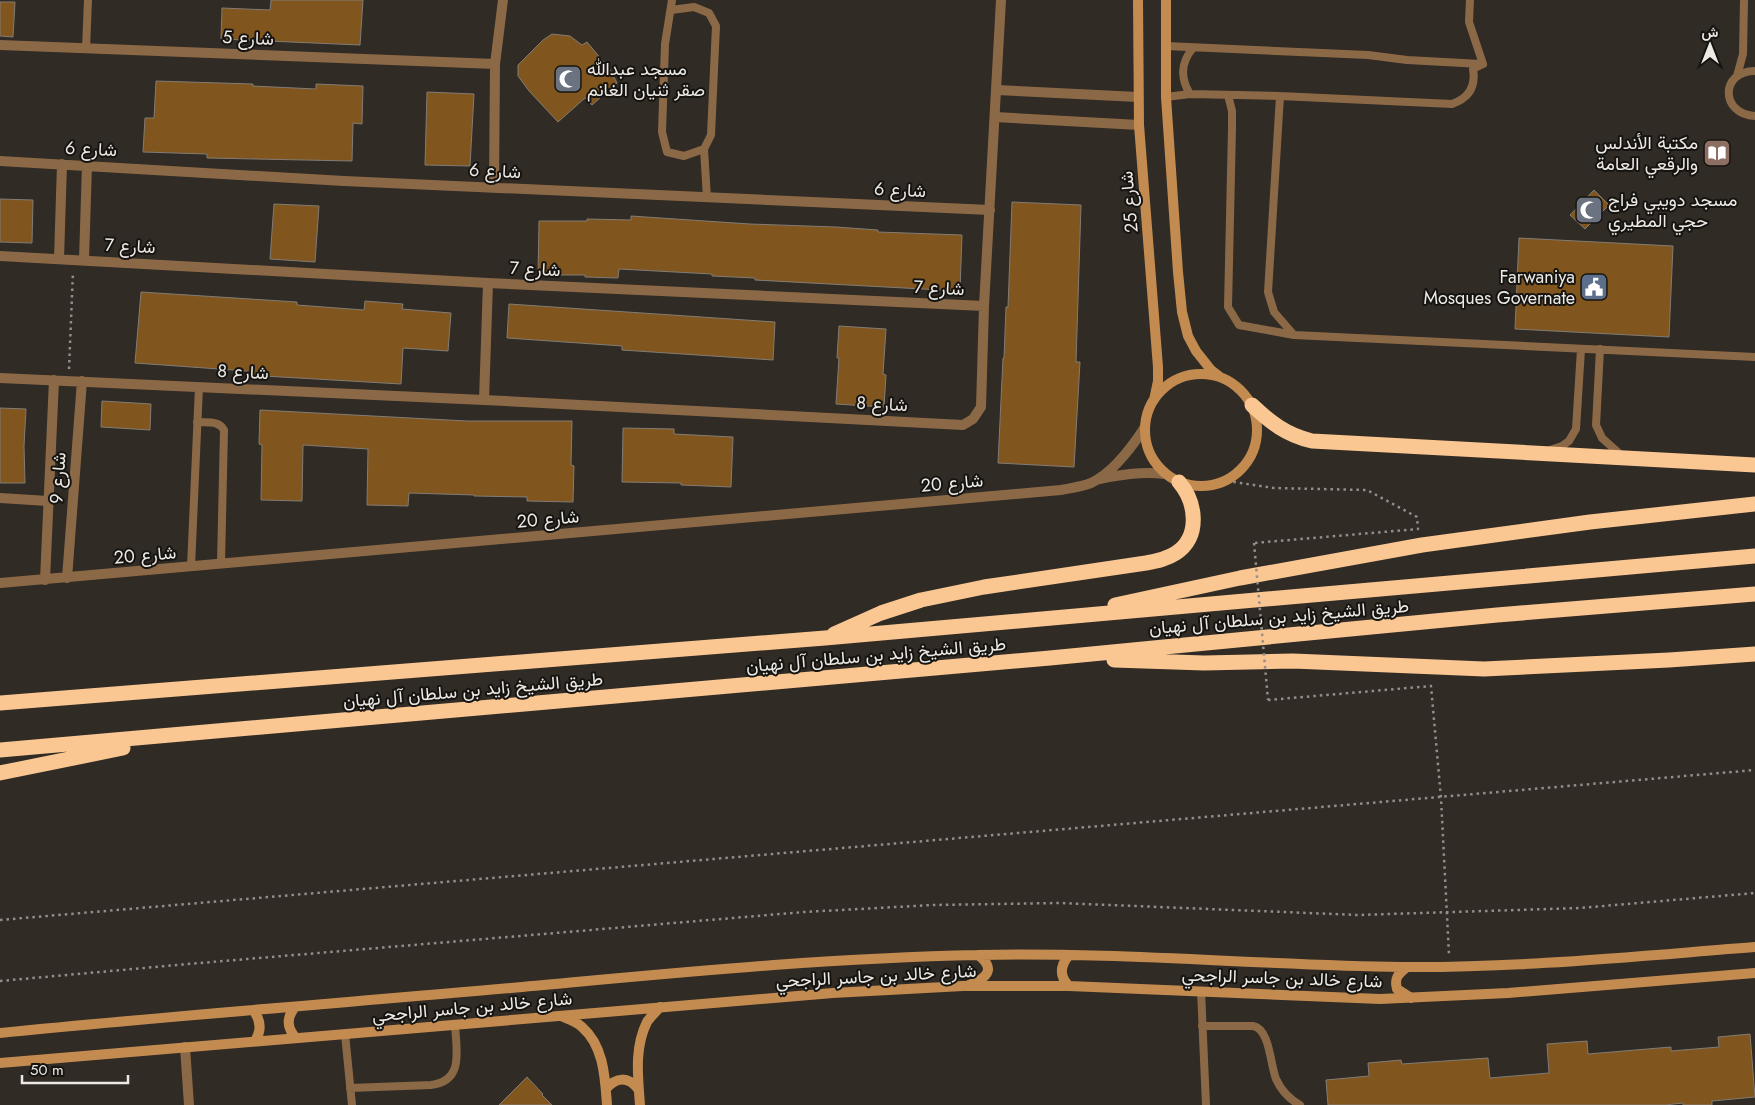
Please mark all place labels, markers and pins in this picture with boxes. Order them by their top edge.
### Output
place label: مسجد عبدالله صقر ثنيان الغانم [587,56,705,103]
mosque icon: مسجد عبدالله صقر ثنيان الغانم [553,64,583,94]
place label: مكتبة الأندلس والرقعي العامة [1595,130,1698,179]
library icon: مكتبة الأندلس والرقعي العامة [1702,138,1732,168]
place label: مسجد دويبي فراج حجي المطيري [1608,187,1737,236]
mosque icon: مسجد دويبي فراج حجي المطيري [1574,195,1604,225]
place label: Farwaniya Mosques Governate [1423,264,1575,311]
public building icon: Farwaniya Mosques Governate [1579,272,1609,302]

